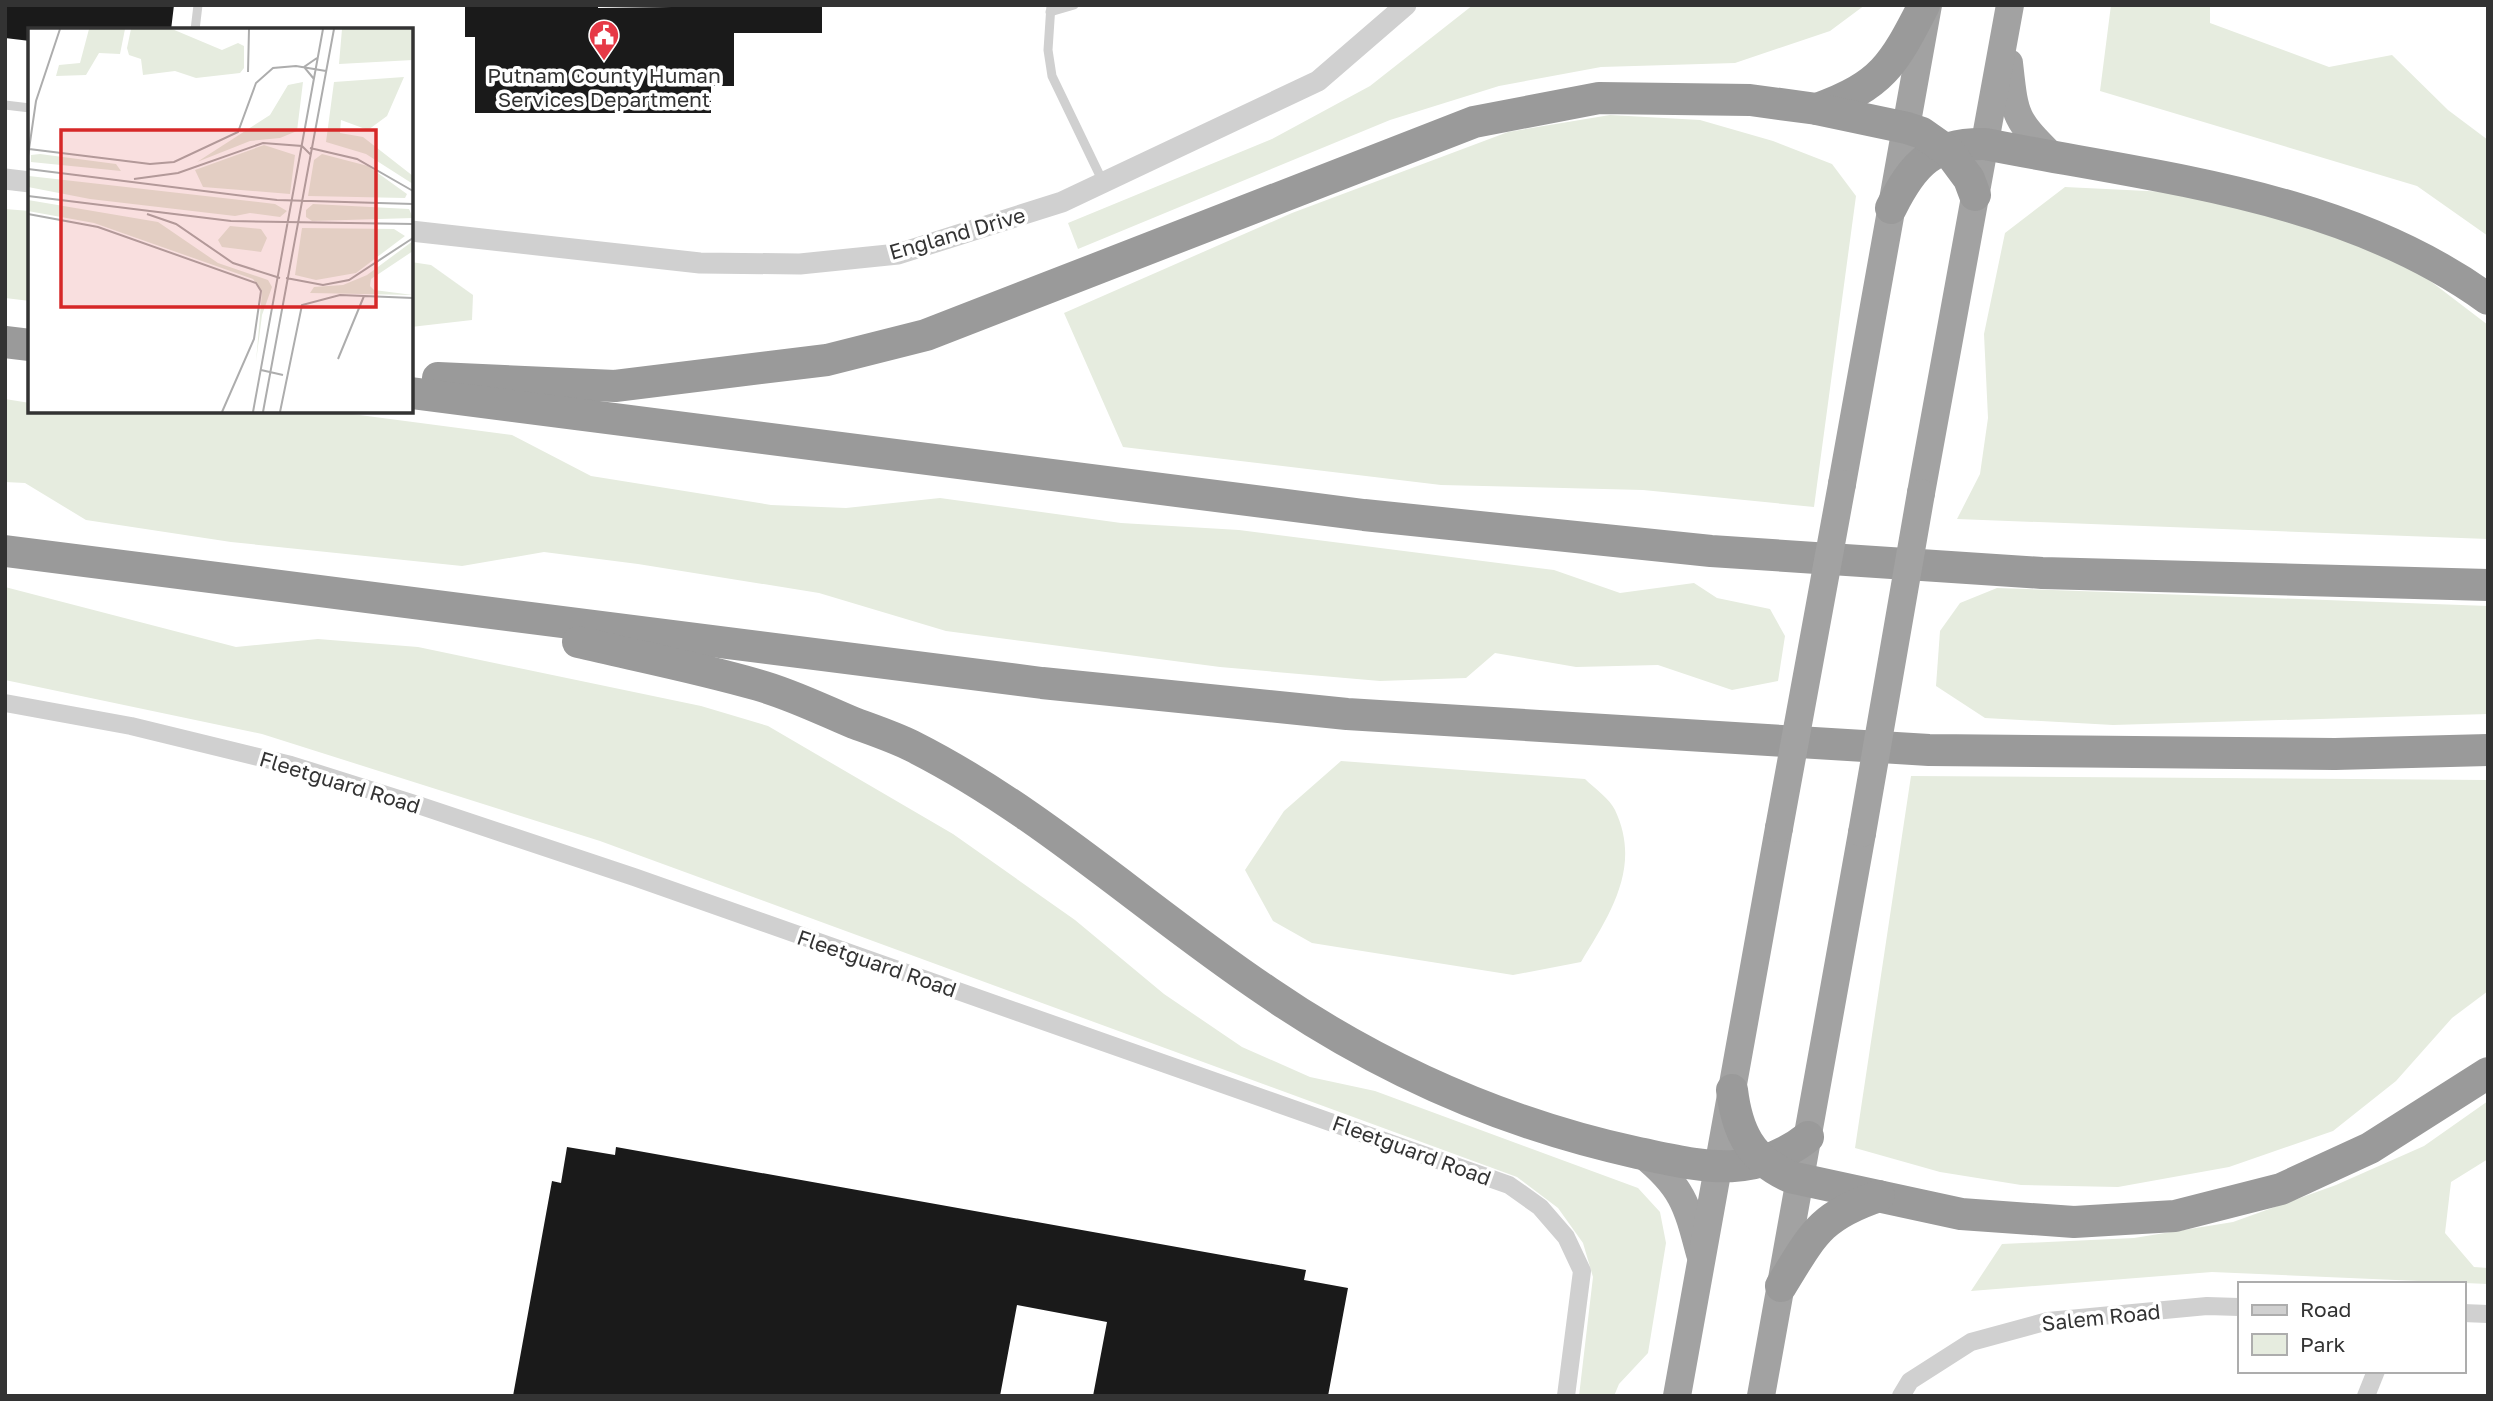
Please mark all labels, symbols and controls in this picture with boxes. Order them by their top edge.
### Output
public building icon: Putnam County Human Services Department [587,18,621,62]
inset map [28,28,413,413]
place label: Putnam County Human Services Department [487,62,721,112]
street label: England Drive [886,201,1028,265]
street label: Fleetguard Road [256,745,424,819]
street label: Fleetguard Road [794,924,960,1002]
street label: Fleetguard Road [1329,1109,1495,1191]
legend [2238,1282,2465,1373]
text: Road [2300,1296,2351,1322]
street label: Salem Road [2040,1298,2162,1336]
text: Park [2300,1331,2346,1357]

